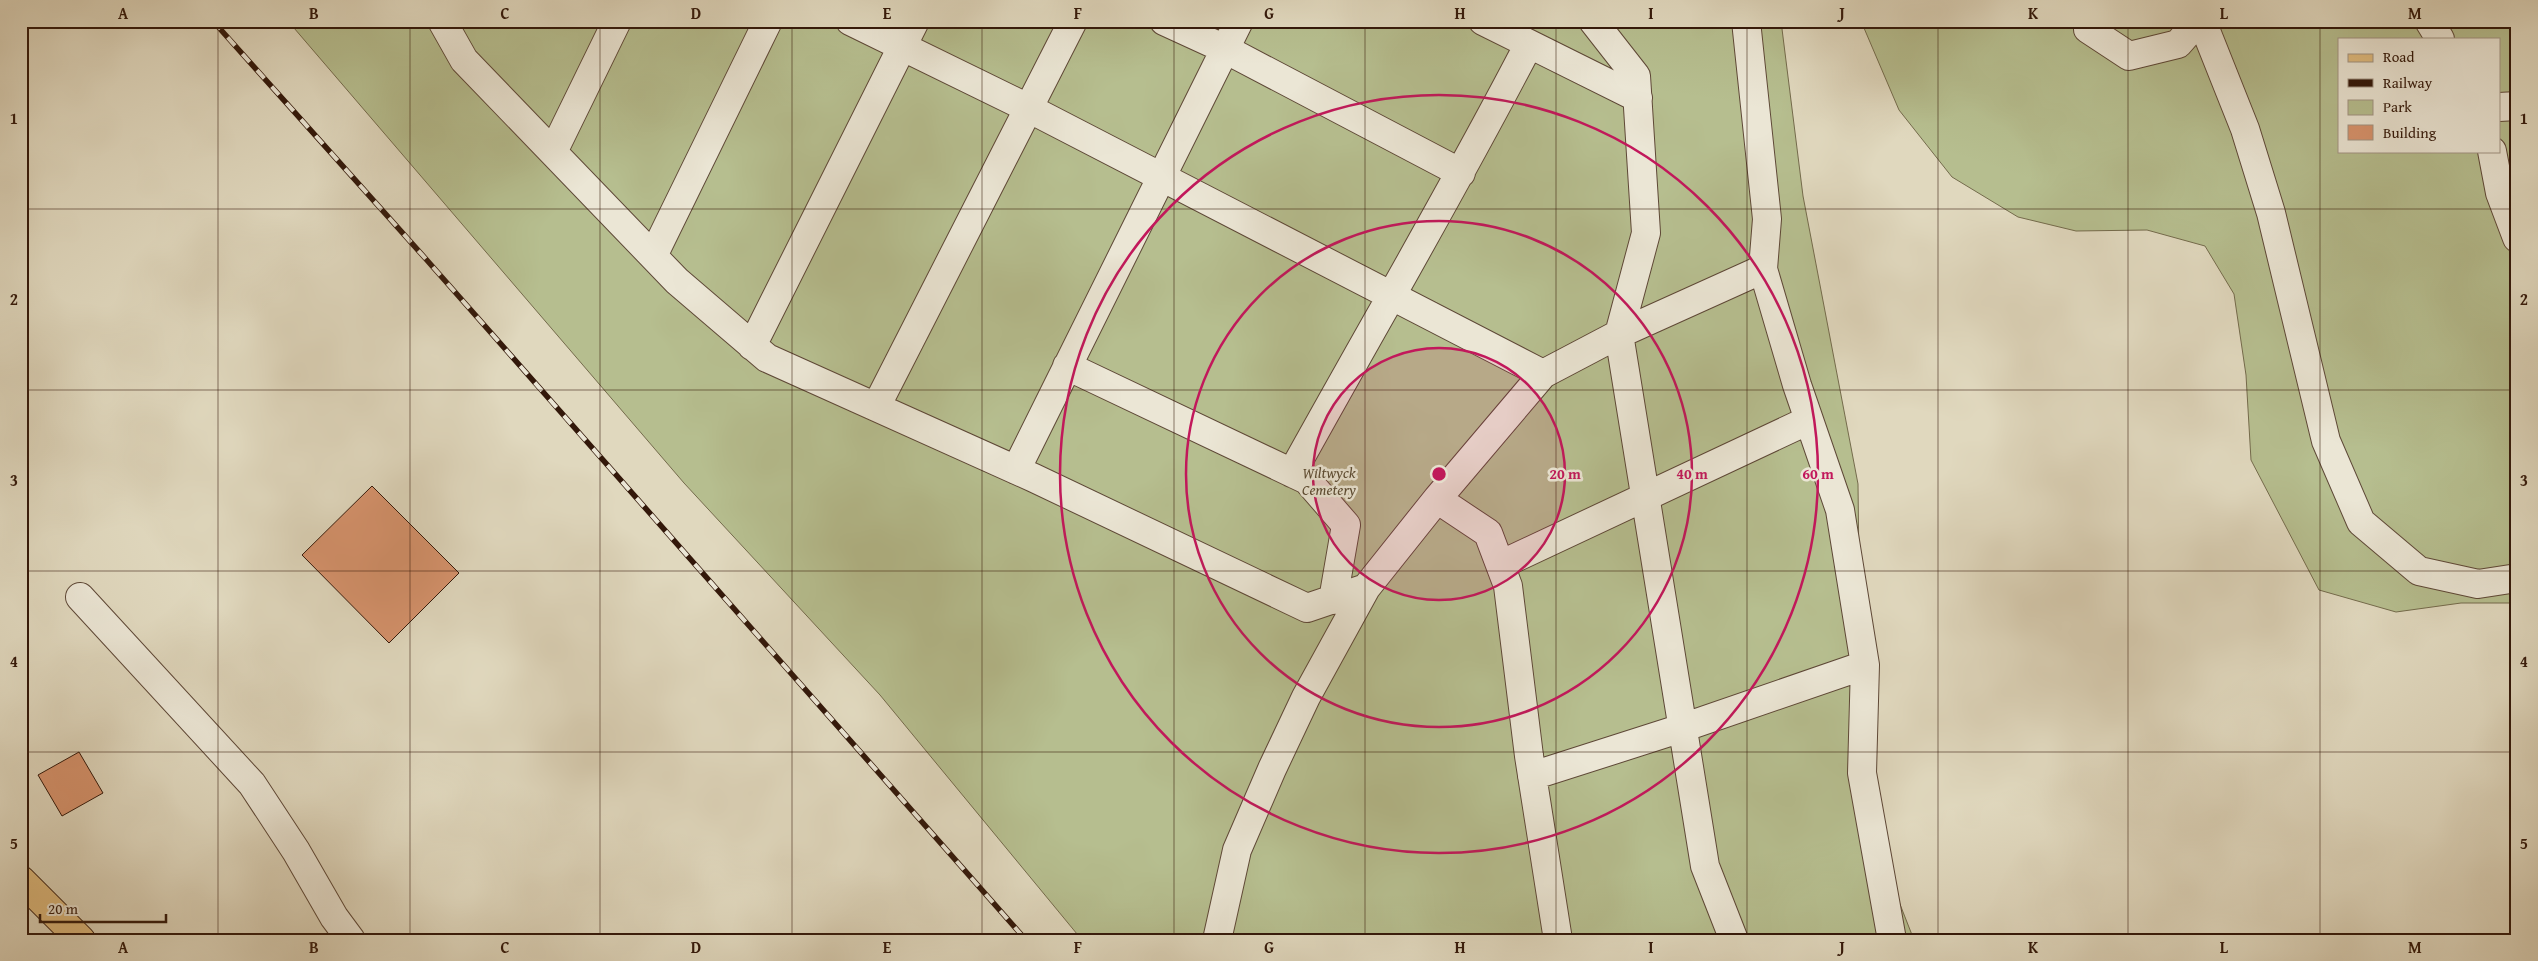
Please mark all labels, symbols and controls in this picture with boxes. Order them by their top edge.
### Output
text: A [118,1,129,25]
text: B [309,1,319,25]
text: C [500,1,510,25]
text: D [691,1,701,25]
text: E [883,1,892,25]
text: F [1074,1,1082,25]
text: G [1264,1,1274,25]
text: H [1454,1,1466,25]
text: I [1648,1,1654,25]
text: J [1836,1,1845,25]
text: K [2028,1,2039,25]
text: L [2220,1,2229,25]
text: M [2408,1,2422,25]
legend [2338,38,2500,152]
text: Road [2383,46,2414,67]
text: Railway [2383,72,2433,93]
text: Park [2383,96,2412,117]
text: 1 [10,106,18,130]
text: 1 [2520,106,2528,130]
text: Building [2383,122,2437,143]
text: 2 [10,287,18,311]
text: 2 [2520,287,2528,311]
park label: Wiltwyck Cemetery [1302,462,1356,500]
text: 20 m [1549,463,1581,484]
text: 40 m [1676,463,1708,484]
text: 60 m [1802,463,1834,484]
centre of rings [1430,465,1448,483]
text: 3 [10,468,18,492]
text: 3 [2520,468,2528,492]
text: 4 [10,649,18,673]
text: 4 [2520,649,2528,673]
text: 5 [10,831,18,855]
text: 5 [2520,831,2528,855]
scale bar [40,891,166,923]
text: 20 m [48,898,79,919]
text: A [118,935,129,959]
text: B [309,935,319,959]
text: C [500,935,510,959]
text: D [691,935,701,959]
text: E [883,935,892,959]
text: F [1074,935,1082,959]
text: G [1264,935,1274,959]
text: H [1454,935,1466,959]
text: I [1648,935,1654,959]
text: J [1836,935,1845,959]
text: K [2028,935,2039,959]
text: L [2220,935,2229,959]
text: M [2408,935,2422,959]

